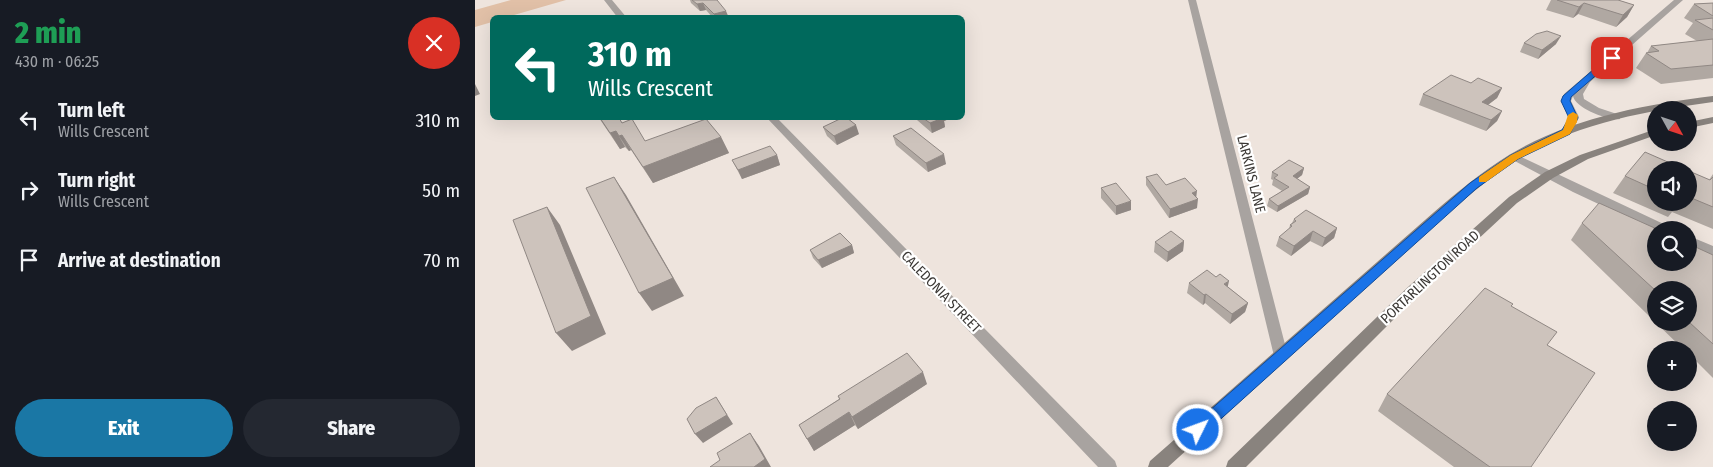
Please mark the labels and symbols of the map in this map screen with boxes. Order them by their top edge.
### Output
pin [1591,37,1633,79]
north arrow [1647,101,1697,151]
street label: LARKINS LANE [1233,133,1269,215]
street label: PORTARLINGTON ROAD [1377,227,1483,327]
street label: CALEDONIA STREET [898,247,985,337]
position arrow [1171,403,1223,455]

